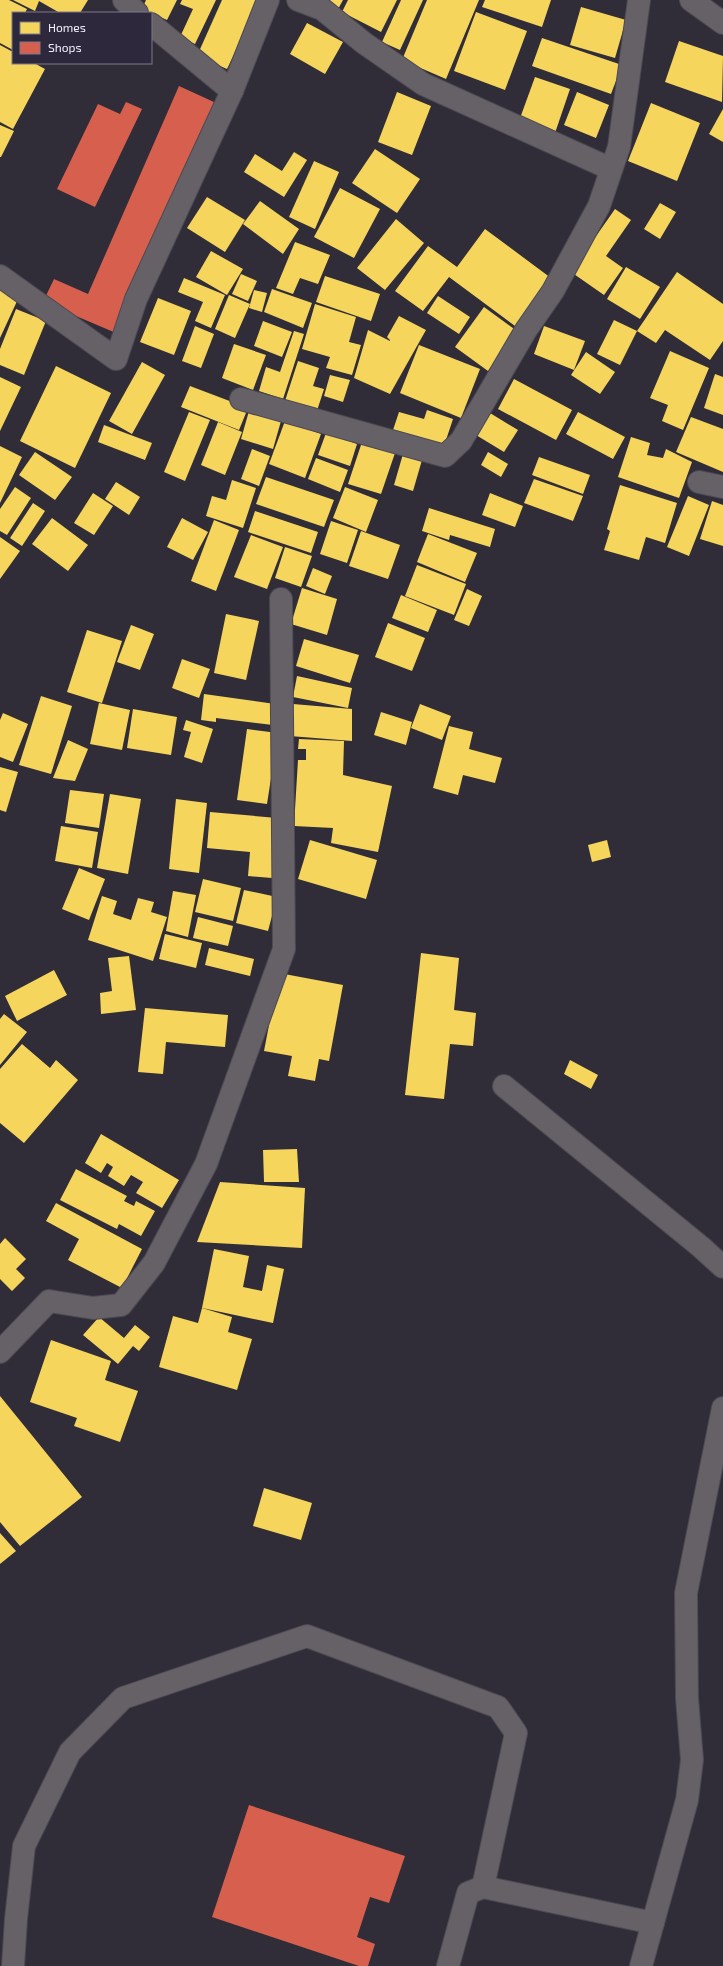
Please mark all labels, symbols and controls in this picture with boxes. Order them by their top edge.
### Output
legend [12,12,152,64]
text: Homes [48,20,86,34]
text: Shops [48,40,82,54]

